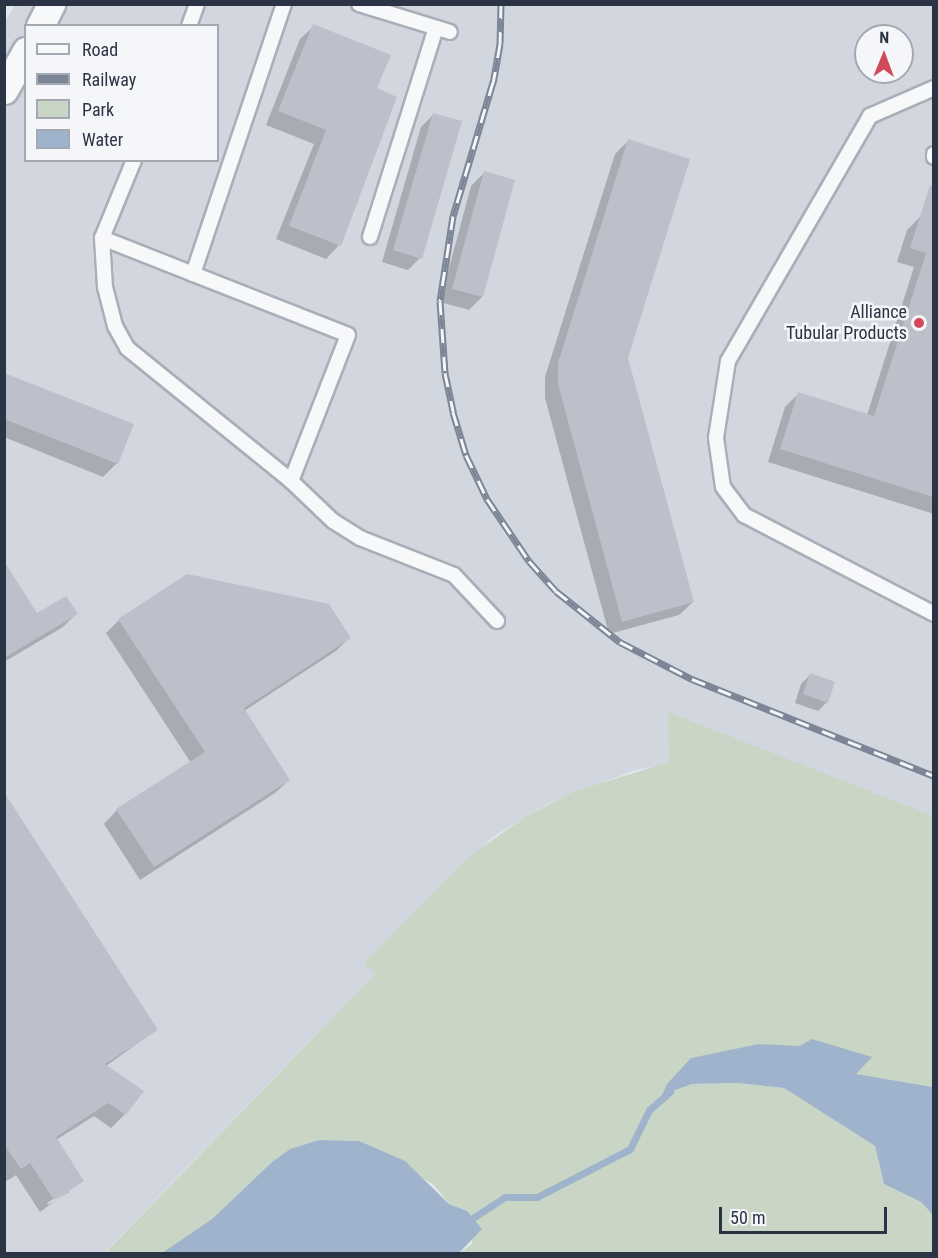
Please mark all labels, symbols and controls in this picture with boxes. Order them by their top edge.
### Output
legend [24,24,219,162]
north arrow [854,24,914,84]
text: N [879,28,889,47]
text: Road [82,39,118,60]
text: Railway [82,69,136,90]
text: Park [82,99,114,120]
text: Water [82,129,123,150]
place label: Alliance Tubular Products [786,302,907,344]
marker: Alliance Tubular Products [912,316,926,330]
scale bar [722,1195,890,1233]
text: 50 m [730,1207,765,1228]

